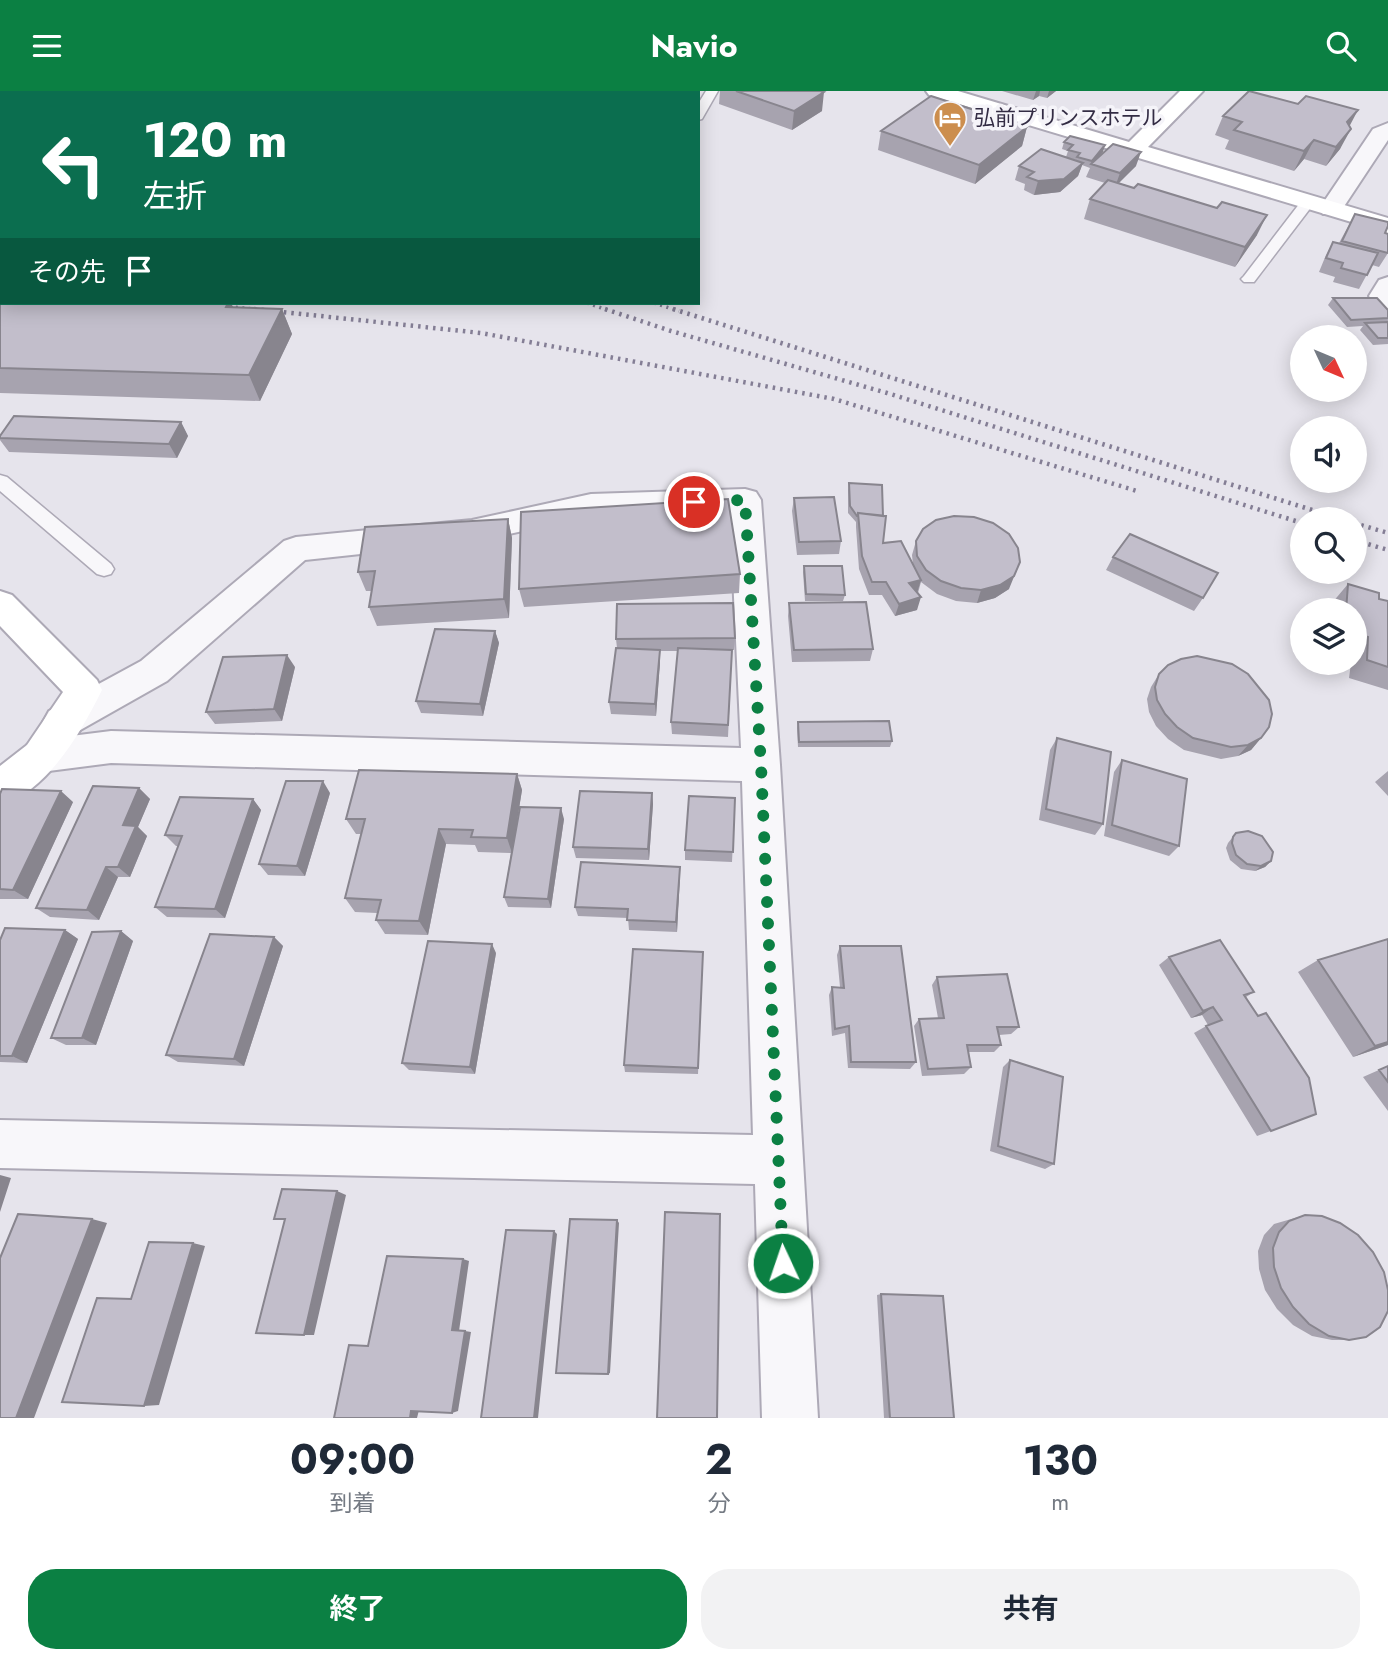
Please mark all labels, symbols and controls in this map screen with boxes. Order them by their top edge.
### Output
text: Navio [650,23,738,69]
icon: menu [28,27,66,65]
icon: search [1322,27,1360,65]
hotel icon: 弘前プリンスホテル [931,99,969,148]
place label: 弘前プリンスホテル [974,103,1163,133]
text: 120 m [143,105,287,175]
icon: left [28,119,119,210]
text: 左折 [143,173,207,219]
icon: arrive [120,252,158,290]
text: その先 [28,253,106,291]
north arrow [1290,325,1367,403]
map controls [1290,325,1367,675]
button: sound [1290,416,1367,493]
pin [664,472,724,532]
icon: arrive [675,483,713,521]
button: search [1290,507,1367,584]
button: layers [1290,598,1367,675]
position arrow [746,1226,820,1300]
text: 09:00 [290,1429,415,1490]
text: 2 [705,1429,733,1490]
text: 130 [1023,1430,1098,1491]
text: m [1051,1485,1069,1519]
text: 到着 [330,1486,376,1520]
text: 分 [707,1486,730,1520]
button: 終了 [28,1569,687,1649]
button: 共有 [701,1569,1360,1649]

